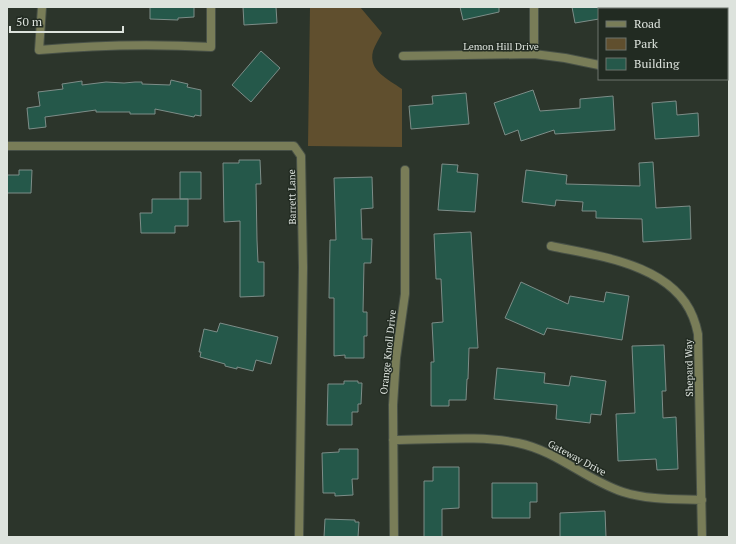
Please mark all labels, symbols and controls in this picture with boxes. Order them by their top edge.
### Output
scale bar [10,8,123,34]
legend [598,8,728,80]
text: 50 m [16,14,43,29]
text: Road [634,16,661,31]
text: Park [634,36,659,51]
street label: Lemon Hill Drive [463,40,539,53]
text: Building [634,56,680,71]
street label: Barrett Lane [285,169,299,225]
street label: Orange Knoll Drive [377,309,399,395]
street label: Shepard Way [682,338,696,397]
street label: Gateway Drive [546,437,608,479]

